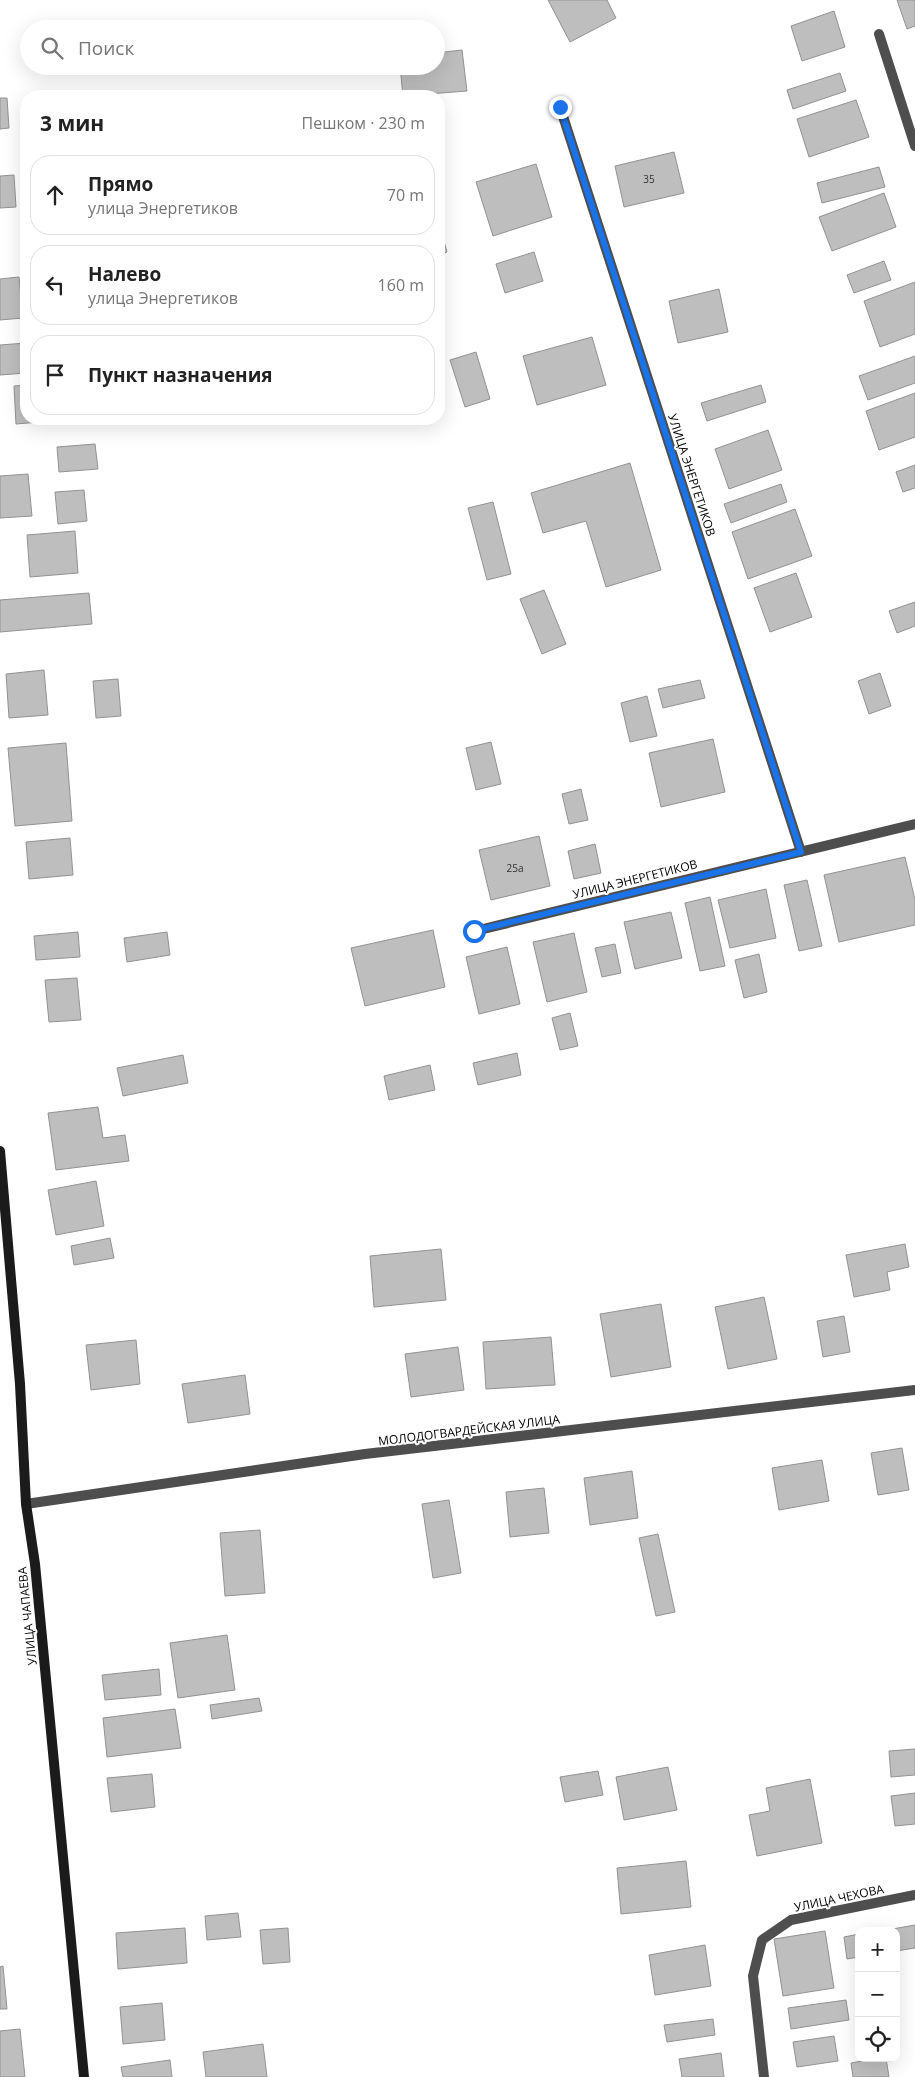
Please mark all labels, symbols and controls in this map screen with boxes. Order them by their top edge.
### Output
search box [20,20,445,75]
icon: search [38,34,66,62]
text: Поиск [78,35,134,61]
route end [549,96,572,119]
text: 3 мин [40,109,104,137]
text: Пешком · 230 m [302,112,425,134]
text: Прямо [88,171,153,197]
house number: 35 [643,172,655,186]
icon: ahead [41,181,69,209]
text: 70 m [387,184,424,206]
text: улица Энергетиков [88,197,238,219]
text: Налево [88,261,161,287]
icon: left [41,271,69,299]
text: 160 m [378,274,424,296]
text: улица Энергетиков [88,287,238,309]
icon: arrive [41,361,69,389]
text: Пункт назначения [88,362,273,388]
street label: УЛИЦА ЭНЕРГЕТИКОВ [664,412,720,539]
street label: УЛИЦА ЭНЕРГЕТИКОВ [571,855,699,903]
house number: 25а [507,861,524,875]
route start [463,920,486,943]
street label: МОЛОДОГВАРДЕЙСКАЯ УЛИЦА [377,1410,561,1450]
street label: УЛИЦА ЧАПАЕВА [13,1566,41,1666]
street label: УЛИЦА ЧЕХОВА [793,1880,886,1916]
map controls [855,1927,900,2062]
button: + [855,1927,900,1972]
button: − [855,1972,900,2017]
button: locate [855,2017,900,2062]

